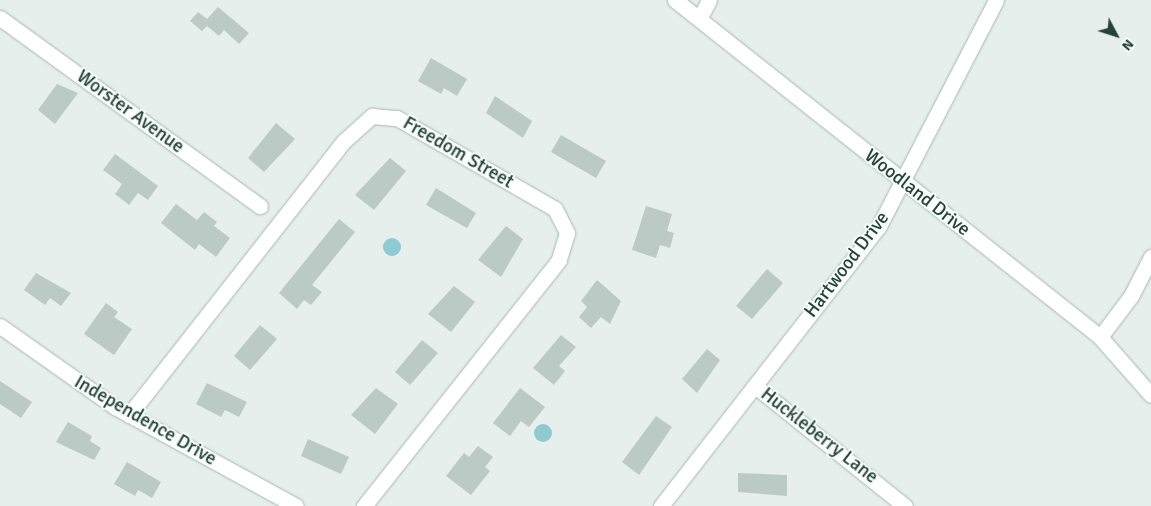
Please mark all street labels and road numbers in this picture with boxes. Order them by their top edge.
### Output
street label: Worster Avenue [72,65,188,159]
street label: Freedom Street [399,112,517,194]
street label: Woodland Drive [860,145,974,241]
street label: Hartwood Drive [800,208,894,322]
street label: Independence Drive [70,371,220,471]
street label: Huckleberry Lane [756,383,882,489]

